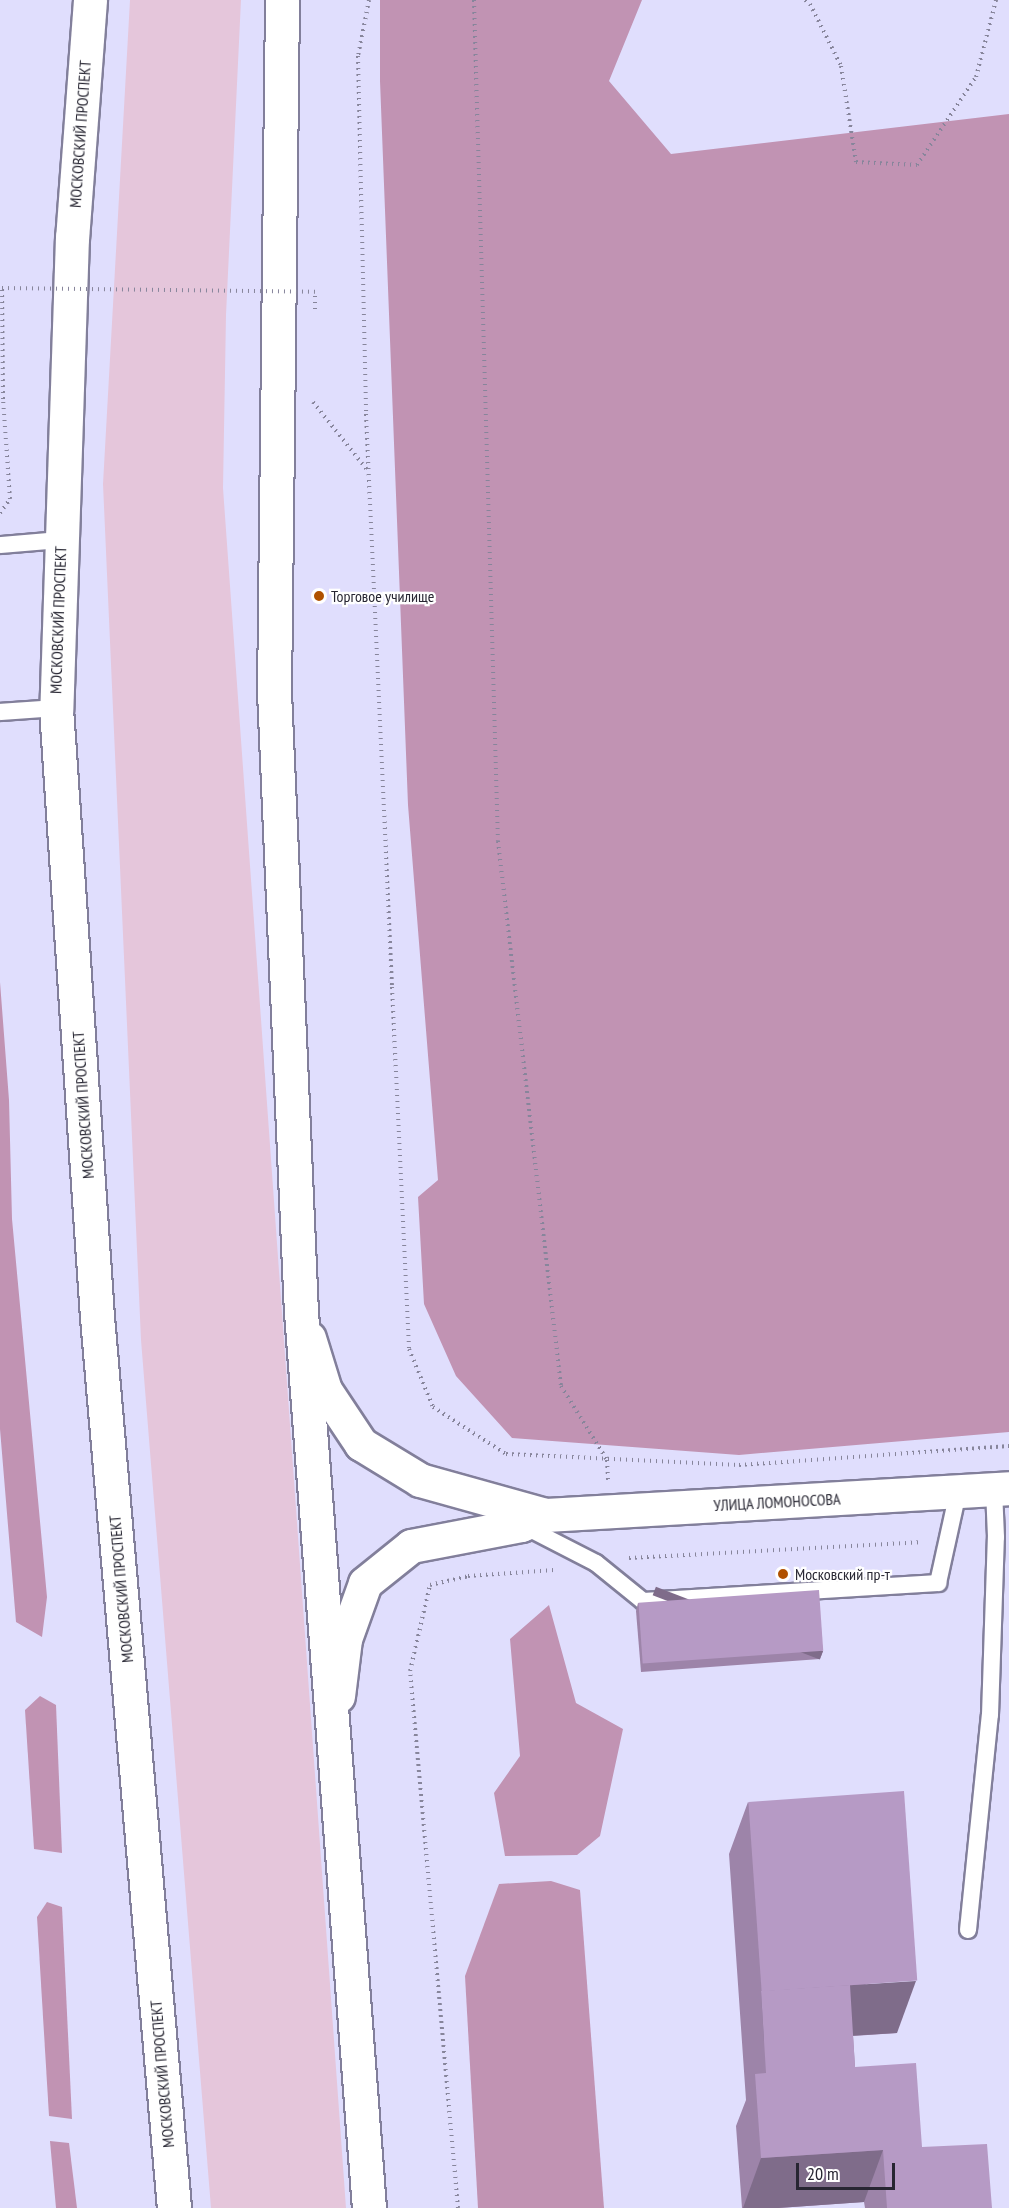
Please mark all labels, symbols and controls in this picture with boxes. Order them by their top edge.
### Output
street label: МОСКОВСКИЙ ПРОСПЕКТ [65,60,95,208]
street label: МОСКОВСКИЙ ПРОСПЕКТ [46,546,70,694]
place label: Торговое училище [331,586,434,606]
marker: Торговое училище [312,589,326,603]
street label: МОСКОВСКИЙ ПРОСПЕКТ [68,1031,98,1179]
street label: УЛИЦА ЛОМОНОСОВА [713,1489,841,1515]
street label: МОСКОВСКИЙ ПРОСПЕКТ [105,1514,137,1664]
place label: Московский пр-т [795,1564,890,1584]
marker: Московский пр-т [776,1567,790,1581]
street label: МОСКОВСКИЙ ПРОСПЕКТ [146,1999,178,2149]
scale bar [799,2151,898,2189]
text: 20 m [807,2162,839,2185]

